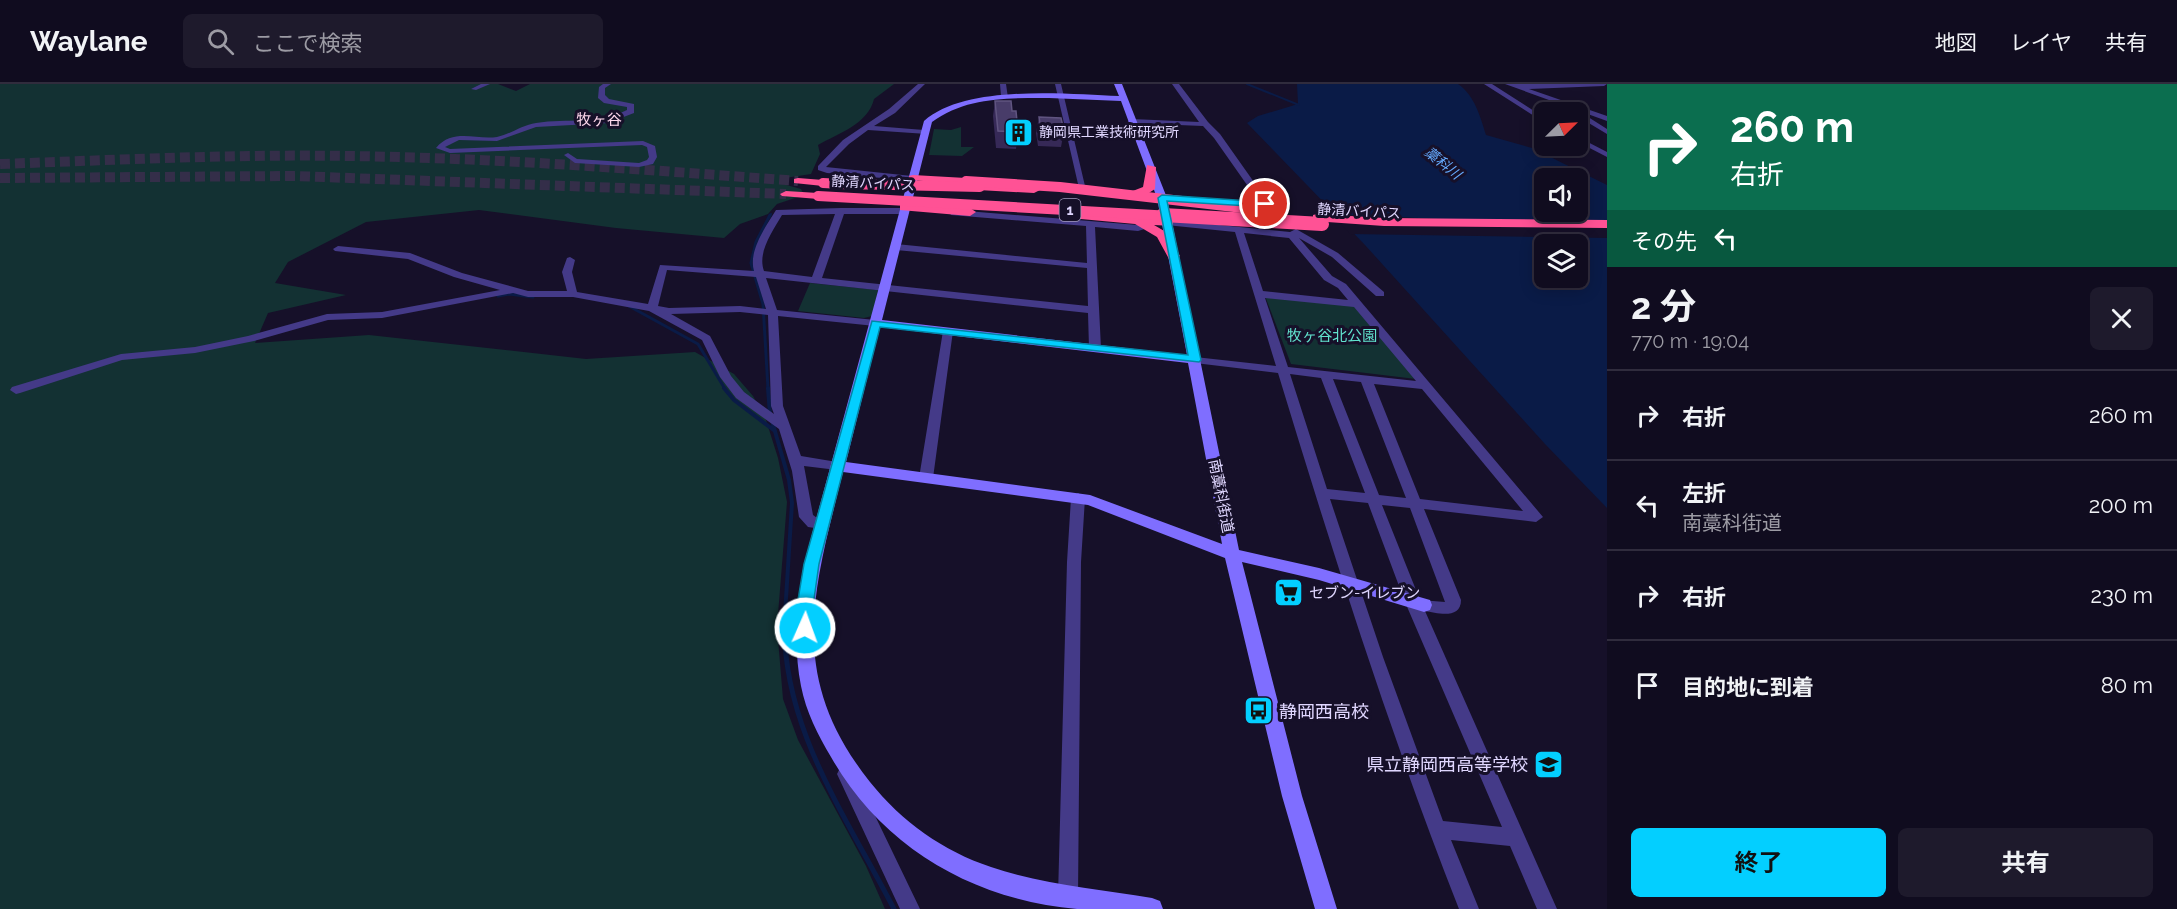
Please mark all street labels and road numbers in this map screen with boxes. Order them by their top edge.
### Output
street label: 静清バイパス [831,173,915,193]
road number: 1 [1060,199,1080,221]
street label: 静清バイパス [1317,201,1401,221]
street label: 南藁科街道 [1205,457,1237,535]

